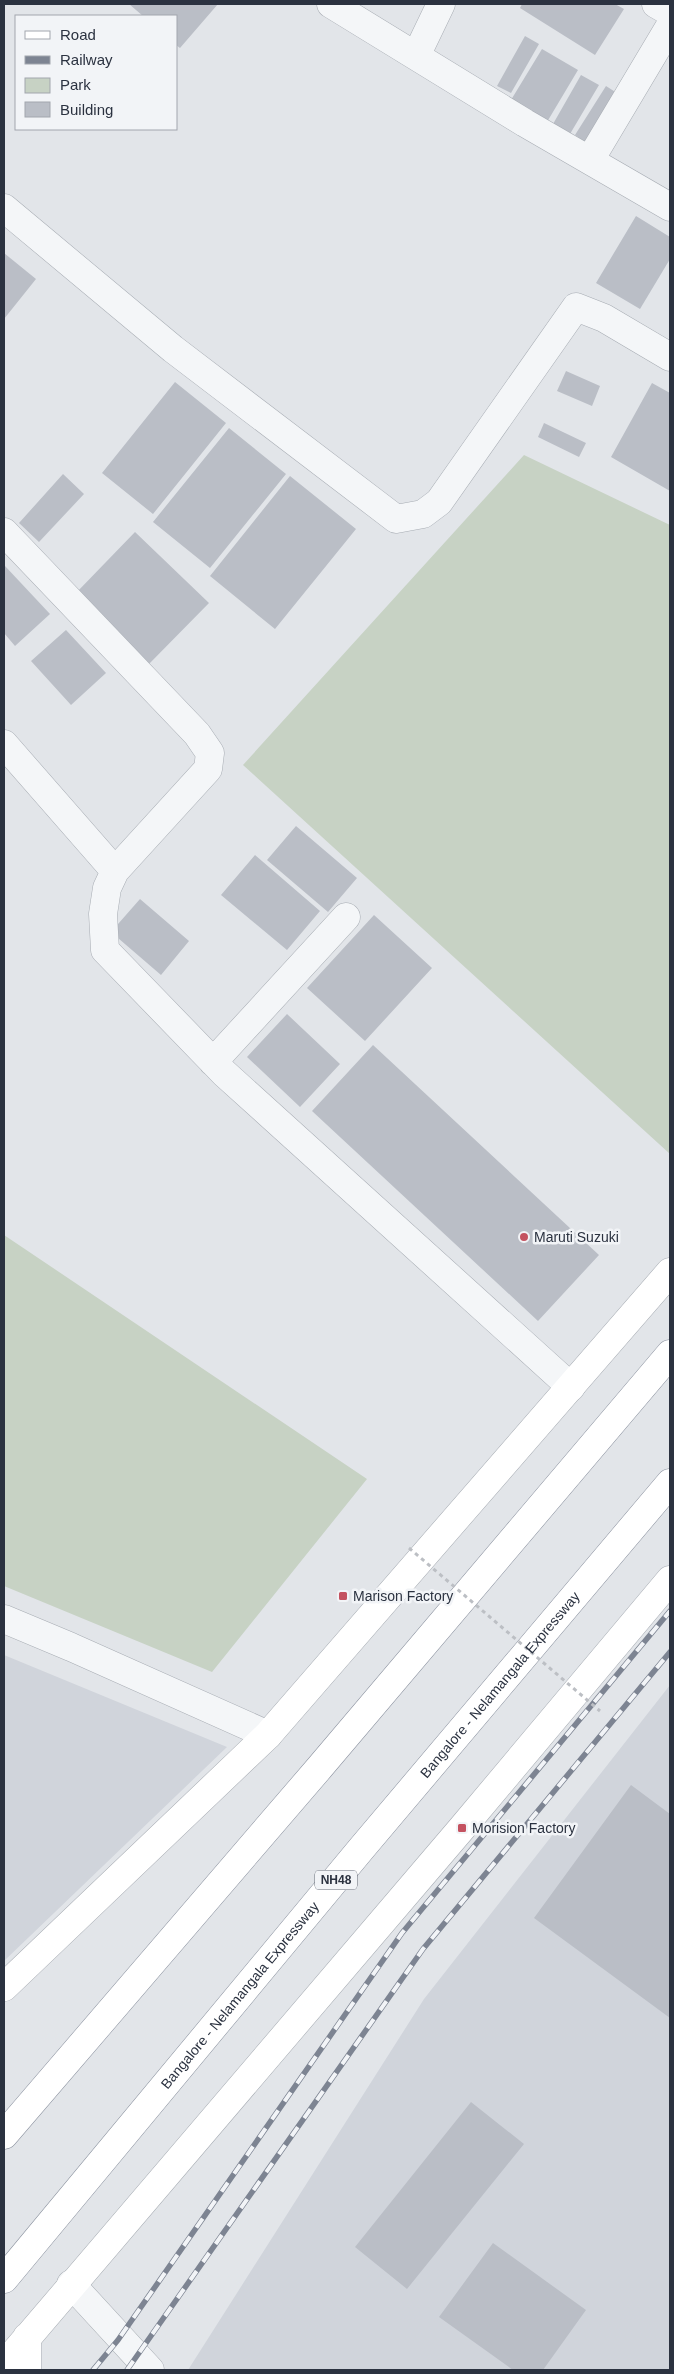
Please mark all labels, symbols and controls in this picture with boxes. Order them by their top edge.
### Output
legend [15,15,178,130]
text: Road [60,26,96,43]
text: Railway [60,51,113,68]
text: Park [60,76,91,93]
text: Building [60,101,113,118]
place label: Maruti Suzuki [534,1229,619,1245]
marker: Maruti Suzuki [518,1231,530,1243]
place label: Marison Factory [353,1588,453,1604]
street label: Bangalore - Nelamangala Expressway [417,1588,583,1781]
marker: Marison Factory [337,1590,349,1602]
place label: Morision Factory [472,1820,575,1836]
marker: Morision Factory [456,1822,468,1834]
road number: NH48 [315,1870,357,1890]
street label: Bangalore - Nelamangala Expressway [157,1898,322,2092]

